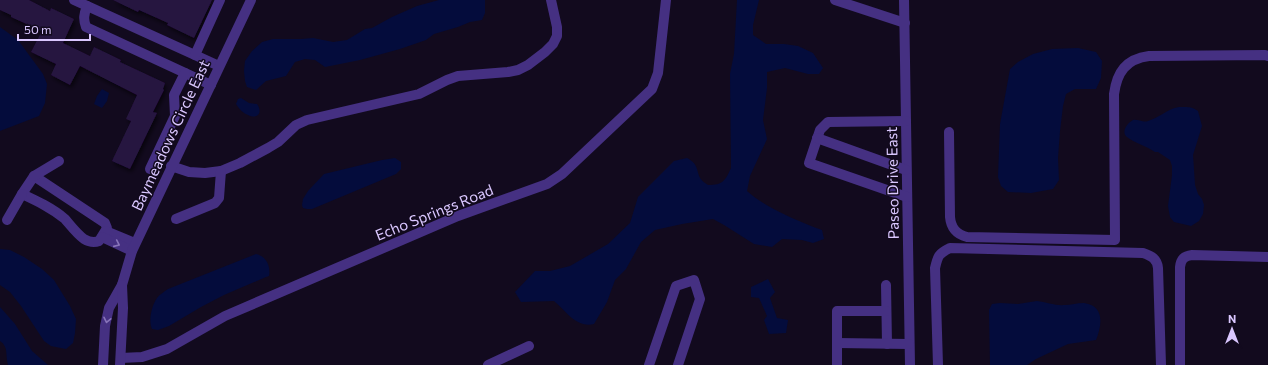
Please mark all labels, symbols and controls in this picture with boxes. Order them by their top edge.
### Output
scale bar [18,16,90,42]
text: 50 m [24,22,52,36]
street label: Baymeadows Circle East [127,57,213,213]
street label: Paseo Drive East [882,127,902,239]
street label: Echo Springs Road [372,180,496,244]
one-way arrow [112,239,120,247]
north arrow [1212,309,1252,349]
text: N [1228,312,1236,325]
one-way arrow [103,317,111,323]

